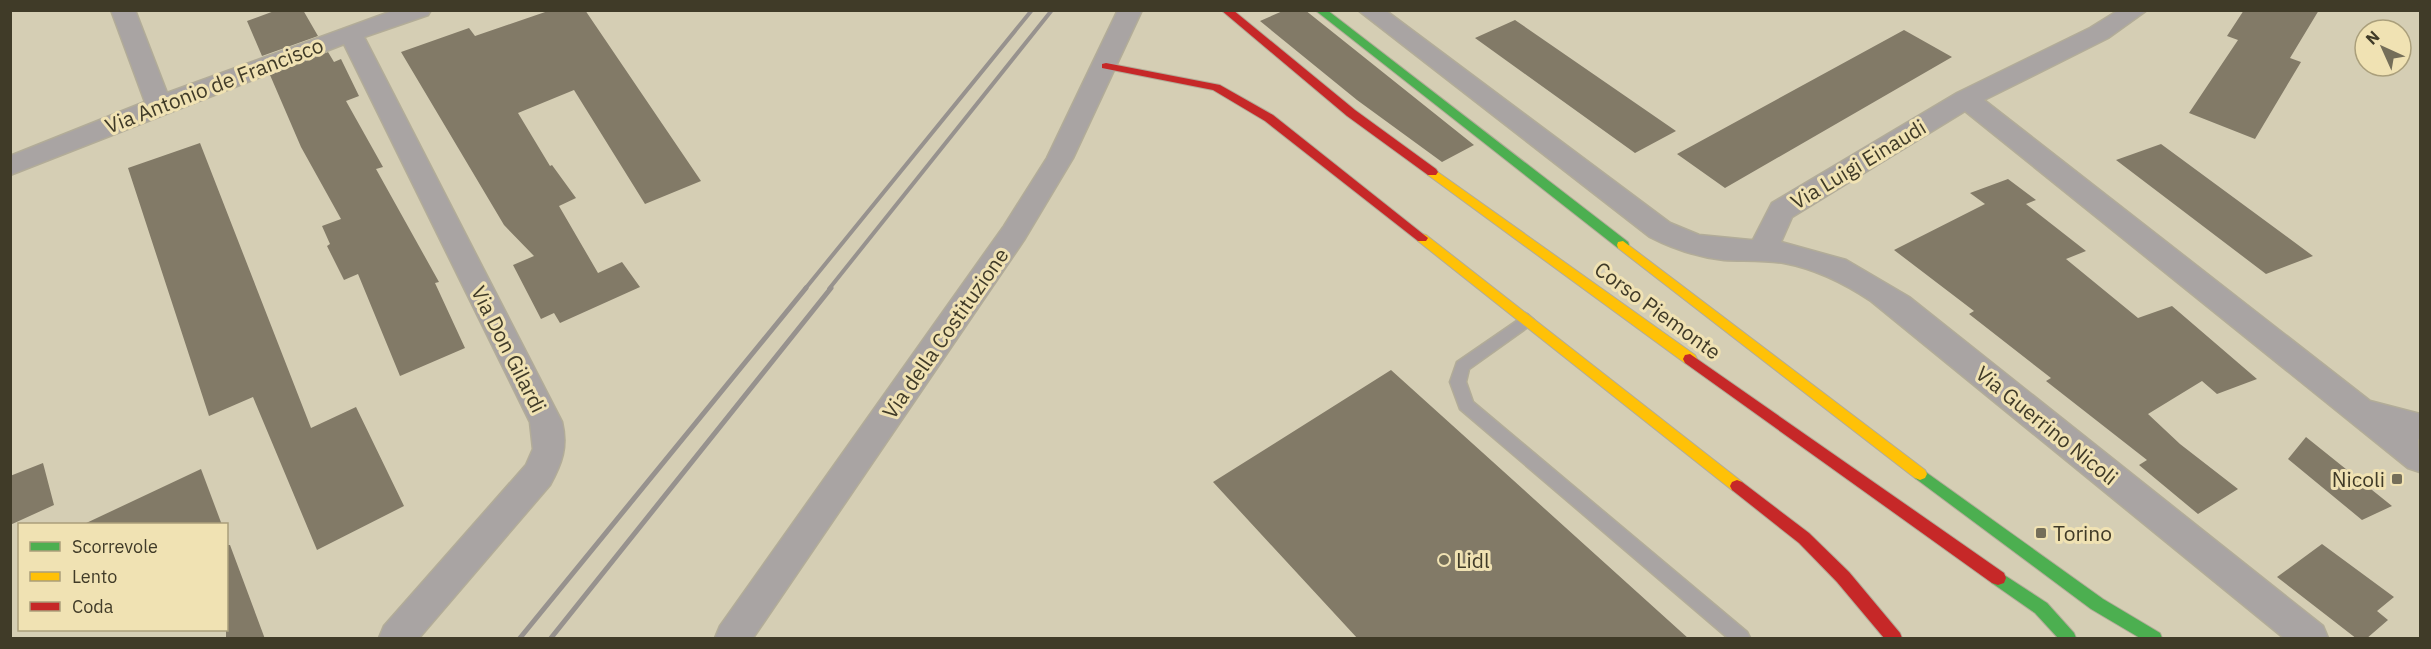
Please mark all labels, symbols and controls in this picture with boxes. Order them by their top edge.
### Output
north arrow [2353,18,2413,78]
text: N [2361,26,2384,49]
street label: Via Antonio de Francisco [101,30,327,140]
street label: Via Luigi Einaudi [1785,113,1931,215]
street label: Via della Costituzione [875,242,1015,424]
street label: Corso Piemonte [1589,255,1727,365]
street label: Via Don Gilardi [465,281,553,417]
street label: Via Guerrino Nicoli [1970,359,2124,491]
place label: Nicoli [2332,465,2385,493]
marker: Nicoli [2390,472,2404,486]
place label: Torino [2053,519,2112,547]
legend [18,523,228,631]
marker: Torino [2034,526,2048,540]
text: Scorrevole [72,535,158,558]
place label: Lidl [1456,546,1490,574]
marker: Lidl [1437,553,1451,567]
text: Lento [72,565,117,588]
text: Coda [72,595,114,618]

